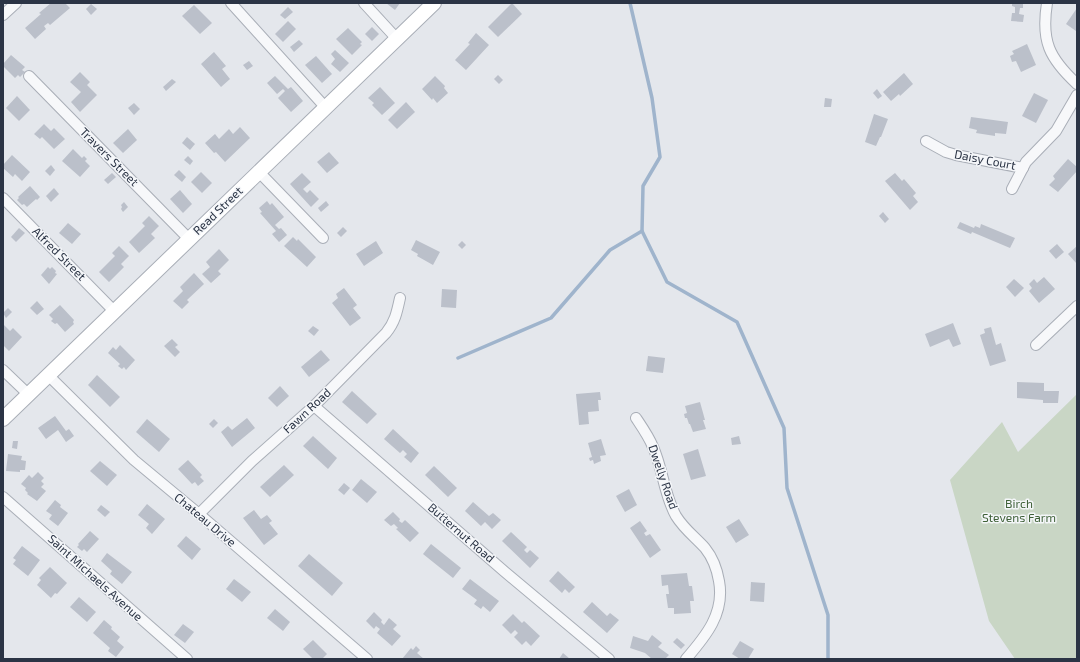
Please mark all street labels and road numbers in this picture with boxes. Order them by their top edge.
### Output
street label: Travers Street [78,124,142,189]
street label: Daisy Court [953,146,1017,172]
street label: Read Street [190,183,245,237]
street label: Alfred Street [30,224,90,283]
street label: Fawn Road [280,385,333,436]
street label: Dwelly Road [646,442,682,511]
street label: Chateau Drive [172,489,239,549]
street label: Butternut Road [426,500,498,565]
street label: Saint Michaels Avenue [46,531,146,623]

